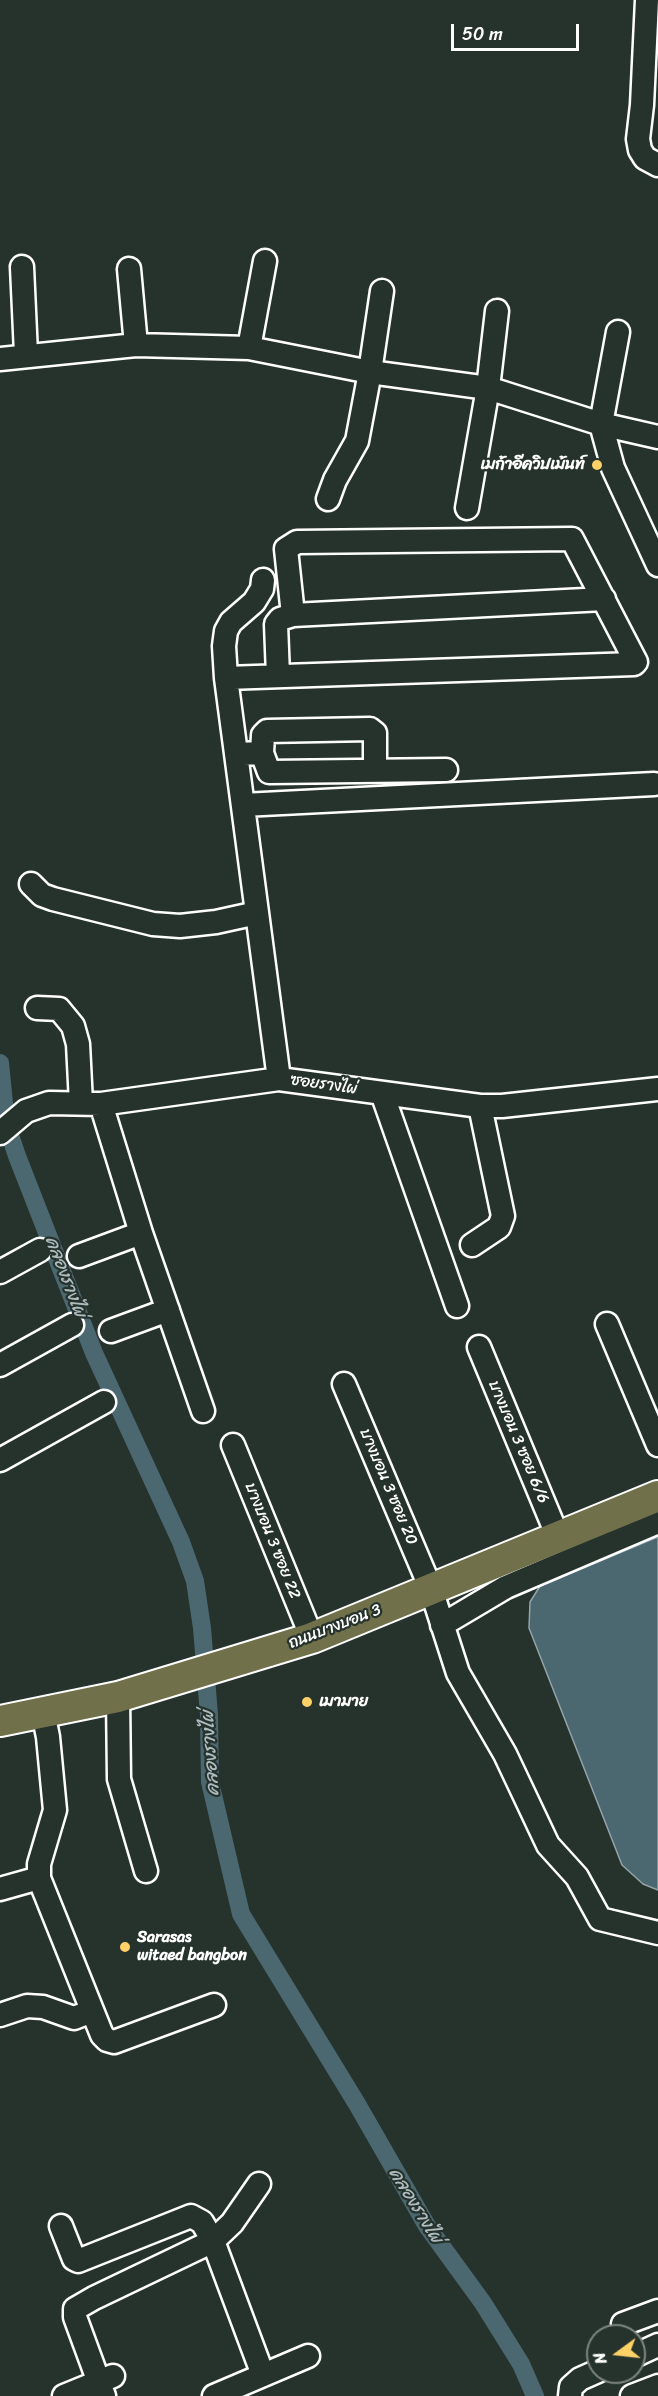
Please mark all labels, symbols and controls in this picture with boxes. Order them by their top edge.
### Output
scale bar [454,12,582,50]
text: 50 m [462,18,503,50]
place label: เมก้าอีควิปเม้นท์ [481,455,585,475]
marker: เมก้าอีควิปเม้นท์ [590,458,604,472]
street label: ซอยรางไผ่ [289,1071,359,1099]
water label: คลองรางไผ่ [40,1233,90,1321]
street label: บางบอน 3 ซอย 6/6 [484,1378,552,1506]
street label: บางบอน 3 ซอย 20 [355,1426,421,1548]
street label: บางบอน 3 ซอย 22 [240,1480,304,1602]
street label: ถนนบางบอน 3 [286,1601,384,1653]
place label: เมามาย [319,1692,368,1712]
marker: เมามาย [300,1695,314,1709]
water label: คลองรางไผ่ [197,1710,225,1796]
place label: Sarasas witaed bangbon [137,1928,247,1966]
marker: Sarasas witaed bangbon [118,1940,132,1954]
water label: คลองรางไผ่ [383,2164,447,2248]
north arrow [586,2324,646,2384]
text: N [585,2349,616,2367]

